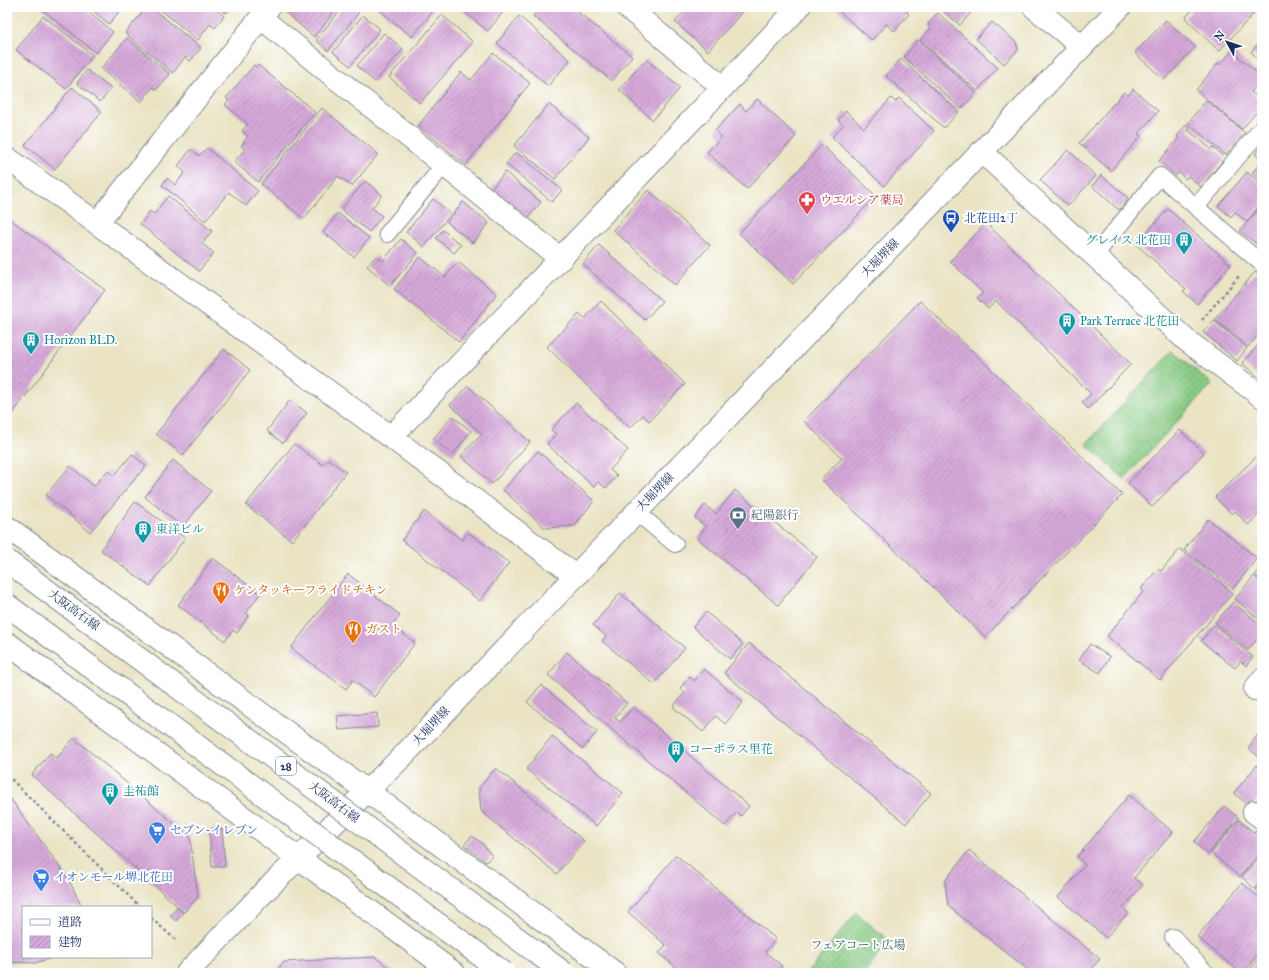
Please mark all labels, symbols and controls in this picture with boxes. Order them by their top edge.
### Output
north arrow [1207,22,1247,62]
text: N [1212,28,1228,44]
pharmacy icon: ウエルシア薬局 [797,190,817,215]
place label: ウエルシア薬局 [820,193,904,207]
bus stop icon: 北花田2丁 [941,208,961,233]
place label: 北花田2丁 [964,211,1018,225]
building icon: グレイス 北花田 [1174,230,1194,255]
place label: グレイス 北花田 [1085,233,1171,247]
street label: 大堀堺線 [858,236,902,280]
building icon: Park Terrace 北花田 [1057,311,1077,336]
place label: Park Terrace 北花田 [1080,314,1179,328]
building icon: Horizon BLD. [21,330,41,355]
place label: Horizon BLD. [44,333,117,347]
street label: 大堀堺線 [633,470,677,514]
bank icon: 紀陽銀行 [728,505,748,530]
place label: 紀陽銀行 [751,508,799,522]
building icon: 東洋ビル [133,519,153,544]
place label: 東洋ビル [156,522,204,536]
restaurant icon: ケンタッキーフライドチキン [211,580,231,605]
place label: ケンタッキーフライドチキン [234,583,388,597]
street label: 大阪高石線 [46,587,102,633]
restaurant icon: ガスト [343,619,363,644]
place label: ガスト [366,622,402,636]
street label: 大堀堺線 [410,704,452,748]
building icon: コーポラス里花 [666,739,686,764]
place label: コーポラス里花 [689,742,773,756]
road number: 28 [276,757,296,775]
street label: 大阪高石線 [306,778,362,826]
building icon: 圭祐館 [100,781,120,806]
place label: 圭祐館 [123,784,159,798]
supermarket icon: セブン-イレブン [147,820,167,845]
place label: セブン-イレブン [170,823,258,837]
supermarket icon: イオンモール堺北花田 [31,867,51,892]
place label: イオンモール堺北花田 [54,870,173,884]
legend [22,906,152,958]
text: 道路 [58,915,82,929]
text: 建物 [58,935,82,949]
park label: フェアコート広場 [811,938,905,952]

